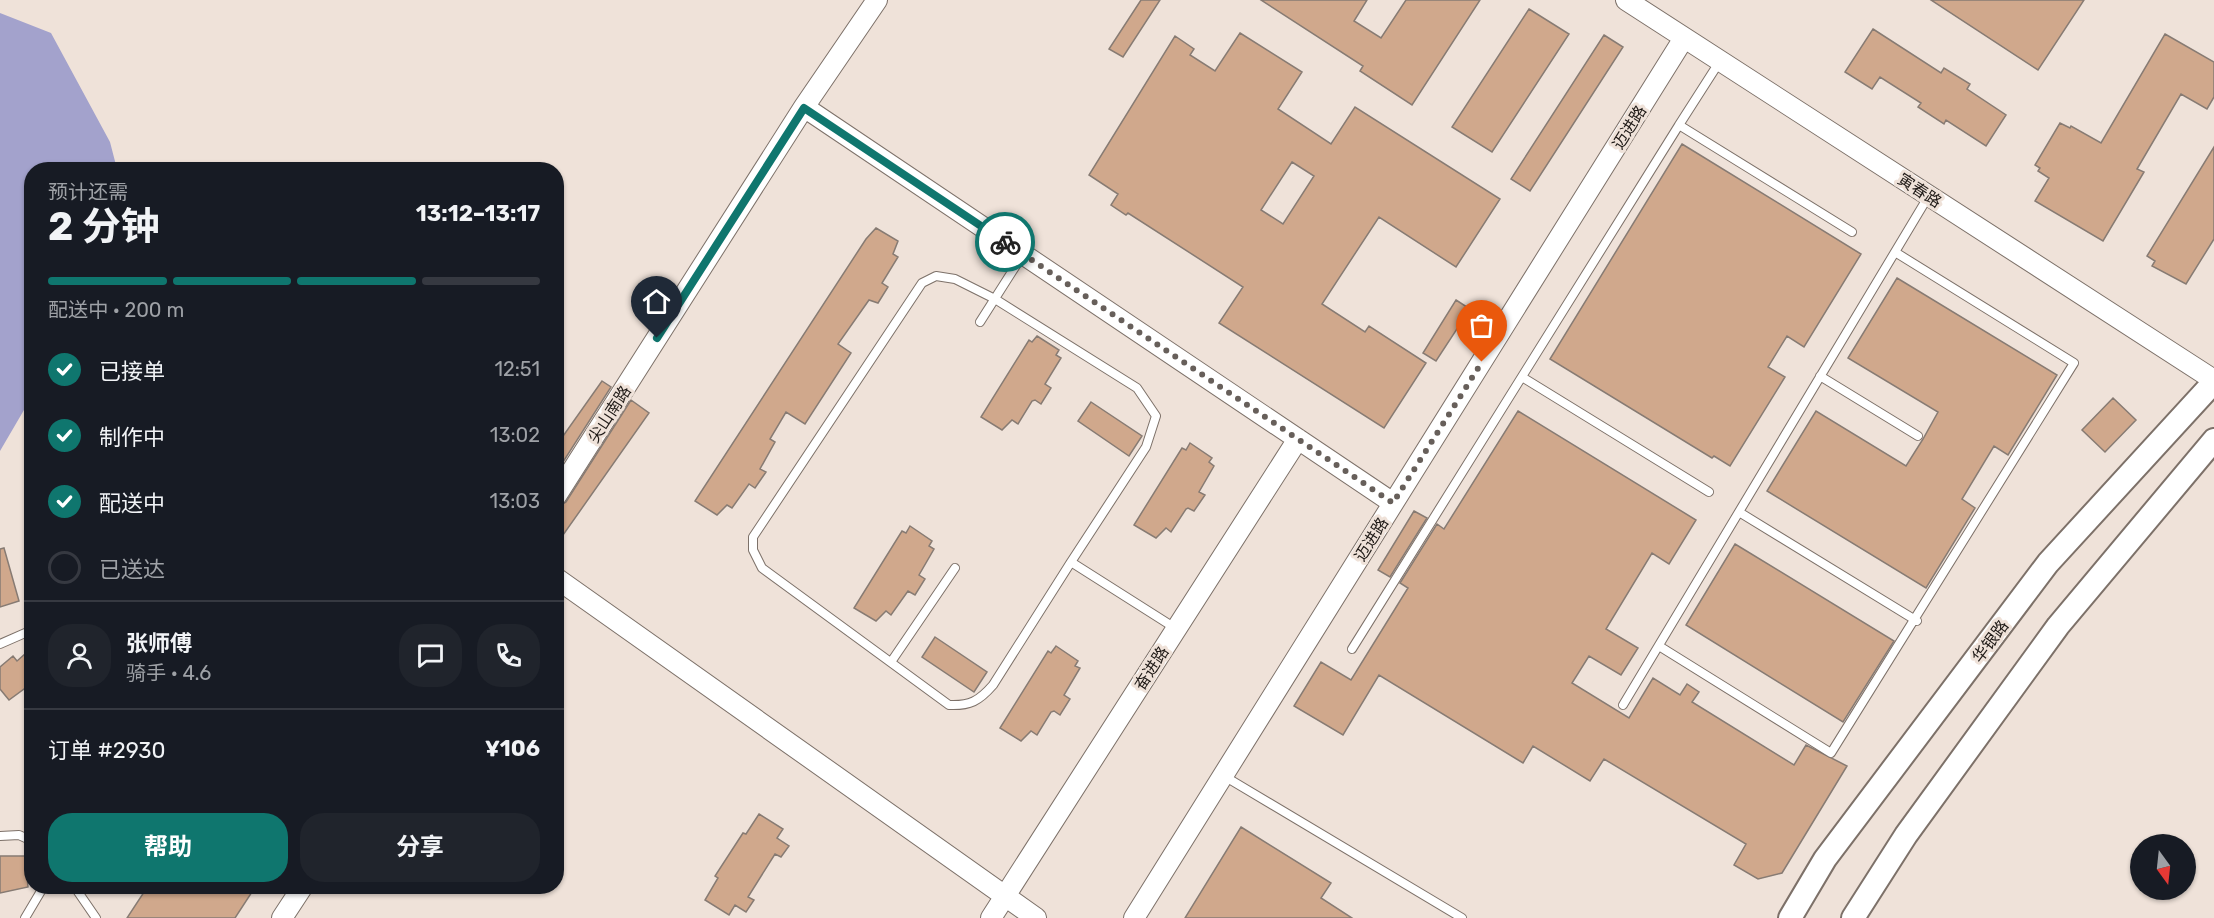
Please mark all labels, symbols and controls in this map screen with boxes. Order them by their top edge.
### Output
street label: 迈进路 [1609,102,1650,153]
street label: 寅春路 [1894,169,1945,211]
text: 预计还需 [48,180,128,204]
text: 13:12–13:17 [416,200,540,227]
text: 2 分钟 [48,204,160,250]
courier [975,212,1035,272]
icon: bike [989,226,1022,259]
pin [631,276,682,338]
icon: home [640,285,673,318]
text: 配送中 · 200 m [48,298,184,322]
pin [1456,300,1507,362]
icon: bag [1465,309,1498,342]
icon: check [48,353,81,386]
text: 12:51 [494,357,540,381]
text: 已接单 [99,358,165,385]
street label: 尖山南路 [584,382,635,446]
icon: check [48,419,81,452]
text: 13:02 [490,423,540,447]
text: 制作中 [99,424,165,451]
icon: check [48,485,81,518]
text: 13:03 [490,489,540,513]
text: 配送中 [99,490,165,517]
street label: 迈进路 [1351,514,1392,565]
text: 已送达 [99,556,165,583]
street label: 华银路 [1968,616,2012,666]
button: person [48,624,111,687]
button: chat [399,624,462,687]
button: phone [477,624,540,687]
text: 张师傅 [126,630,192,657]
street label: 奋进路 [1130,643,1172,694]
text: 骑手 · 4.6 [126,661,211,685]
text: ¥106 [485,735,540,762]
text: 订单 #2930 [48,737,166,764]
button: 帮助 [48,813,288,882]
button: 分享 [300,813,540,882]
north arrow [2130,834,2196,900]
map controls [2130,834,2196,900]

